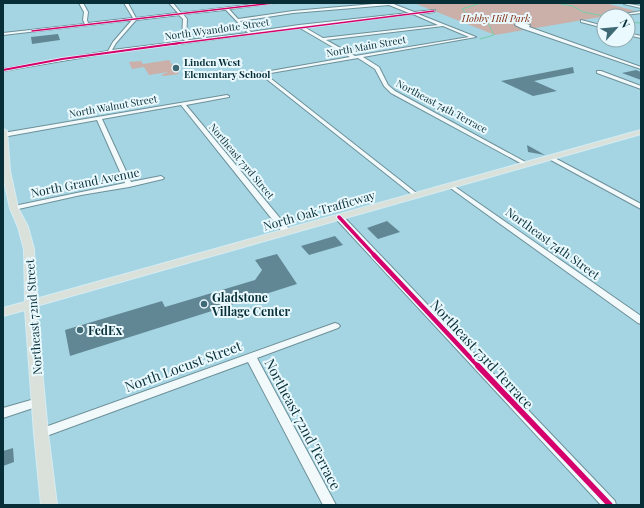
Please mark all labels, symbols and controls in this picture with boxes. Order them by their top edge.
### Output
north arrow [596,8,636,48]
park label: Hobby Hill Park [461,11,530,25]
street label: North Wyandotte Street [164,15,271,43]
text: N [617,16,634,30]
street label: North Main Street [325,32,407,60]
place label: Linden West Elementary School [184,55,270,81]
marker: Linden West Elementary School [171,63,181,73]
street label: Northeast 74th Terrace [394,76,490,136]
street label: North Walnut Street [68,91,159,121]
street label: Northeast 73rd Street [206,120,278,202]
street label: North Grand Avenue [29,164,141,200]
street label: North Oak Trafficway [261,186,377,234]
street label: Northeast 74th Street [503,203,604,283]
street label: Northeast 72nd Street [21,258,45,375]
place label: Gladstone Village Center [211,289,290,319]
street label: Northeast 73rd Terrace [426,295,538,413]
marker: Gladstone Village Center [199,299,209,309]
place label: FedEx [88,322,123,338]
marker: FedEx [75,325,85,335]
street label: North Locust Street [122,336,245,396]
street label: Northeast 72nd Terrace [260,355,346,493]

